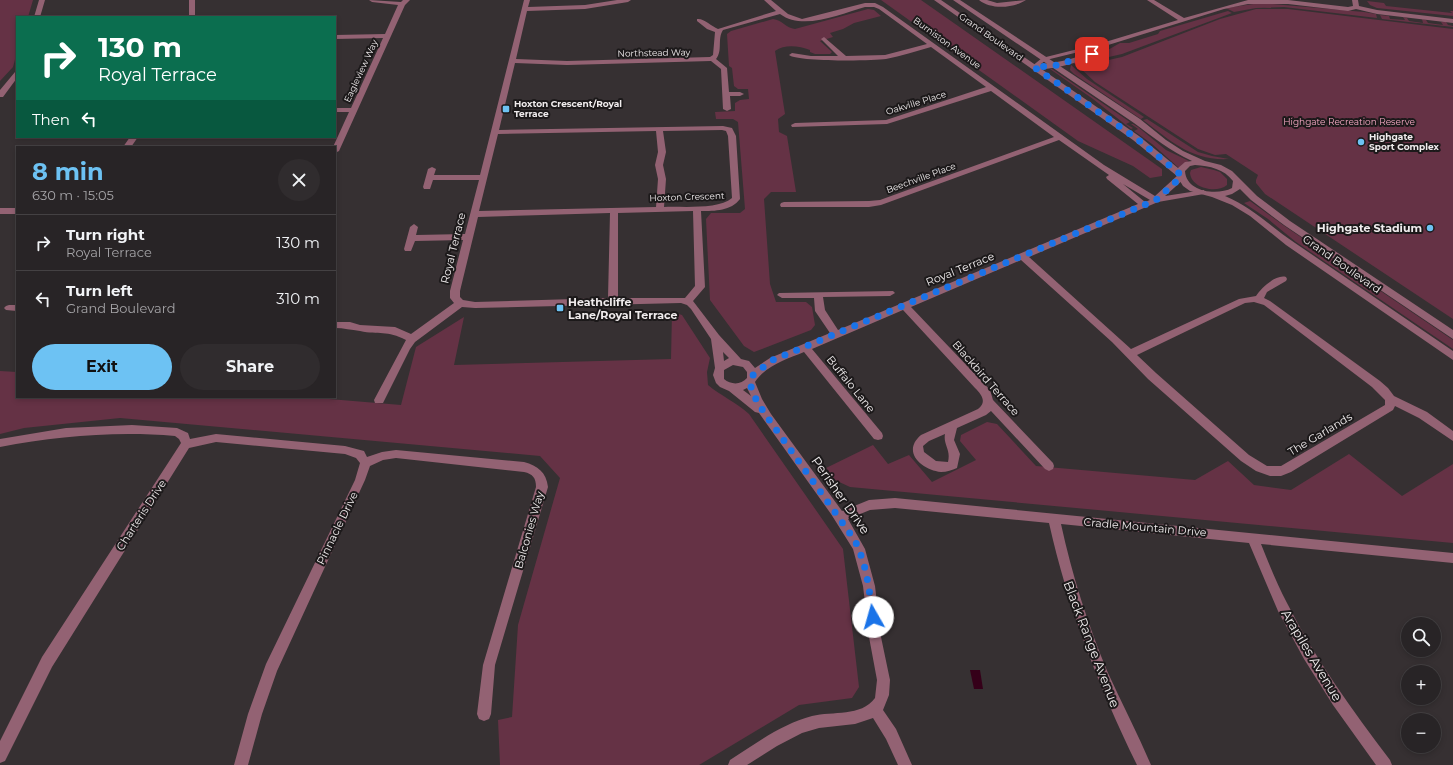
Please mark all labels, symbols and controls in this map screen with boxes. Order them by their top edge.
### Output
street label: Grand Boulevard [957,10,1026,63]
street label: Burniston Avenue [911,14,984,71]
text: 130 m [98,30,182,64]
icon: right [32,32,84,84]
pin [1075,37,1109,71]
street label: Eagleview Way [341,38,380,104]
icon: arrive [1081,43,1103,65]
street label: Northstead Way [617,46,691,59]
text: Royal Terrace [98,64,217,86]
street label: Oakville Place [884,88,948,117]
place label: Hoxton Crescent/Royal Terrace [514,98,622,119]
marker: Hoxton Crescent/Royal Terrace [501,104,511,114]
icon: left [78,108,100,130]
text: Then [32,110,70,129]
park label: Highgate Recreation Reserve [1283,116,1415,127]
place label: Highgate Sport Complex [1369,131,1439,152]
marker: Highgate Sport Complex [1356,137,1366,147]
text: 8 min [32,157,104,186]
button: close [278,159,320,201]
street label: Beechville Place [885,160,958,195]
text: 630 m · 15:05 [32,187,114,203]
street label: Hoxton Crescent [649,190,725,203]
street label: Royal Terrace [437,211,469,285]
place label: Highgate Stadium [1317,221,1422,235]
marker: Highgate Stadium [1425,223,1435,233]
text: Turn right [66,225,145,244]
icon: right [32,232,54,254]
street label: Grand Boulevard [1300,232,1384,296]
text: 130 m [276,233,320,252]
text: Royal Terrace [66,244,152,260]
street label: Royal Terrace [924,249,997,289]
text: Turn left [66,281,133,300]
icon: left [32,288,54,310]
text: 310 m [276,289,320,308]
place label: Heathcliffe Lane/Royal Terrace [568,295,677,322]
text: Grand Boulevard [66,300,176,316]
marker: Heathcliffe Lane/Royal Terrace [555,303,565,313]
street label: Blackbird Terrace [949,337,1023,419]
button: Exit [32,344,172,390]
button: Share [180,344,320,390]
street label: Buffalo Lane [824,353,878,416]
street label: The Garlands [1285,409,1355,459]
street label: Perisher Drive [808,453,874,537]
street label: Charteris Drive [113,477,169,553]
street label: Pinnacle Drive [313,489,361,567]
street label: Balconies Way [511,490,547,570]
street label: Cradle Mountain Drive [1083,515,1207,539]
street label: Black Range Avenue [1060,578,1124,710]
position arrow [852,596,894,638]
street label: Arapiles Avenue [1278,606,1346,704]
map controls [1401,617,1441,753]
button: search [1401,617,1441,657]
button: + [1401,665,1441,705]
button: − [1401,713,1441,753]

